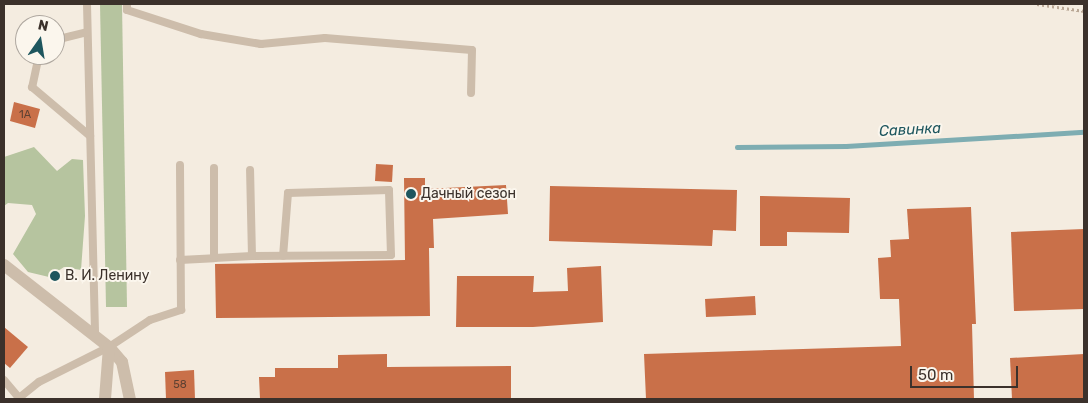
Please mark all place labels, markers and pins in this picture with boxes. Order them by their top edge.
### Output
place label: Дачный сезон [421,186,516,202]
marker: Дачный сезон [405,188,417,200]
place label: В. И. Ленину [65,268,150,284]
marker: В. И. Ленину [49,270,61,282]

